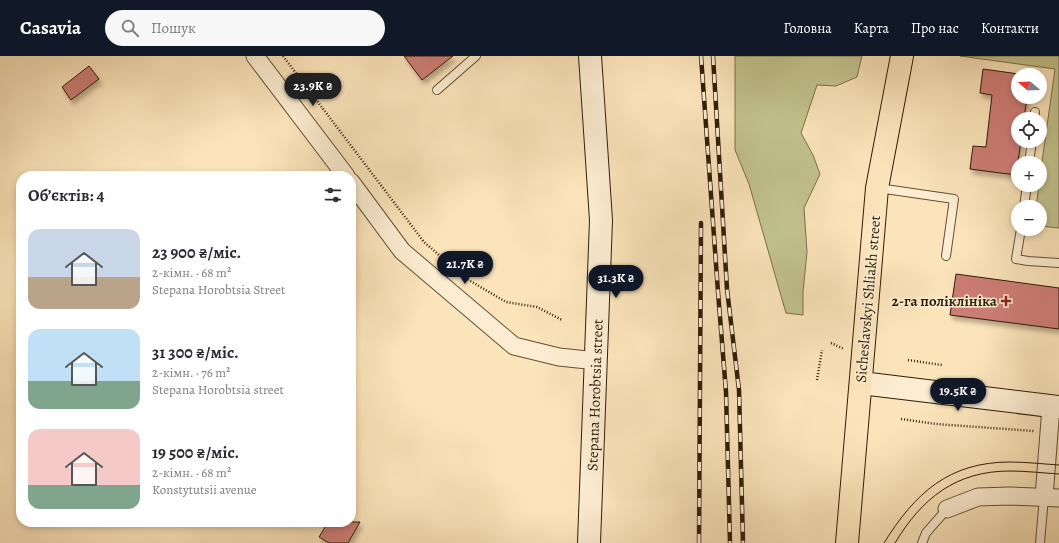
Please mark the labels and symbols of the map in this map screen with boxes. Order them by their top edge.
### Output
north arrow [1011,68,1047,104]
pin: 23.9K ₴ [276,73,350,107]
street label: Sicheslavskyi Shliakh street [851,215,885,383]
pin: 21.7K ₴ [428,251,502,285]
pin: 31.3K ₴ [579,265,653,299]
place label: 2-га поліклініка [891,291,998,311]
marker: 2-га поліклініка [1000,295,1012,307]
street label: Stepana Horobtsia street [582,319,608,471]
pin: 19.5K ₴ [921,378,995,412]

